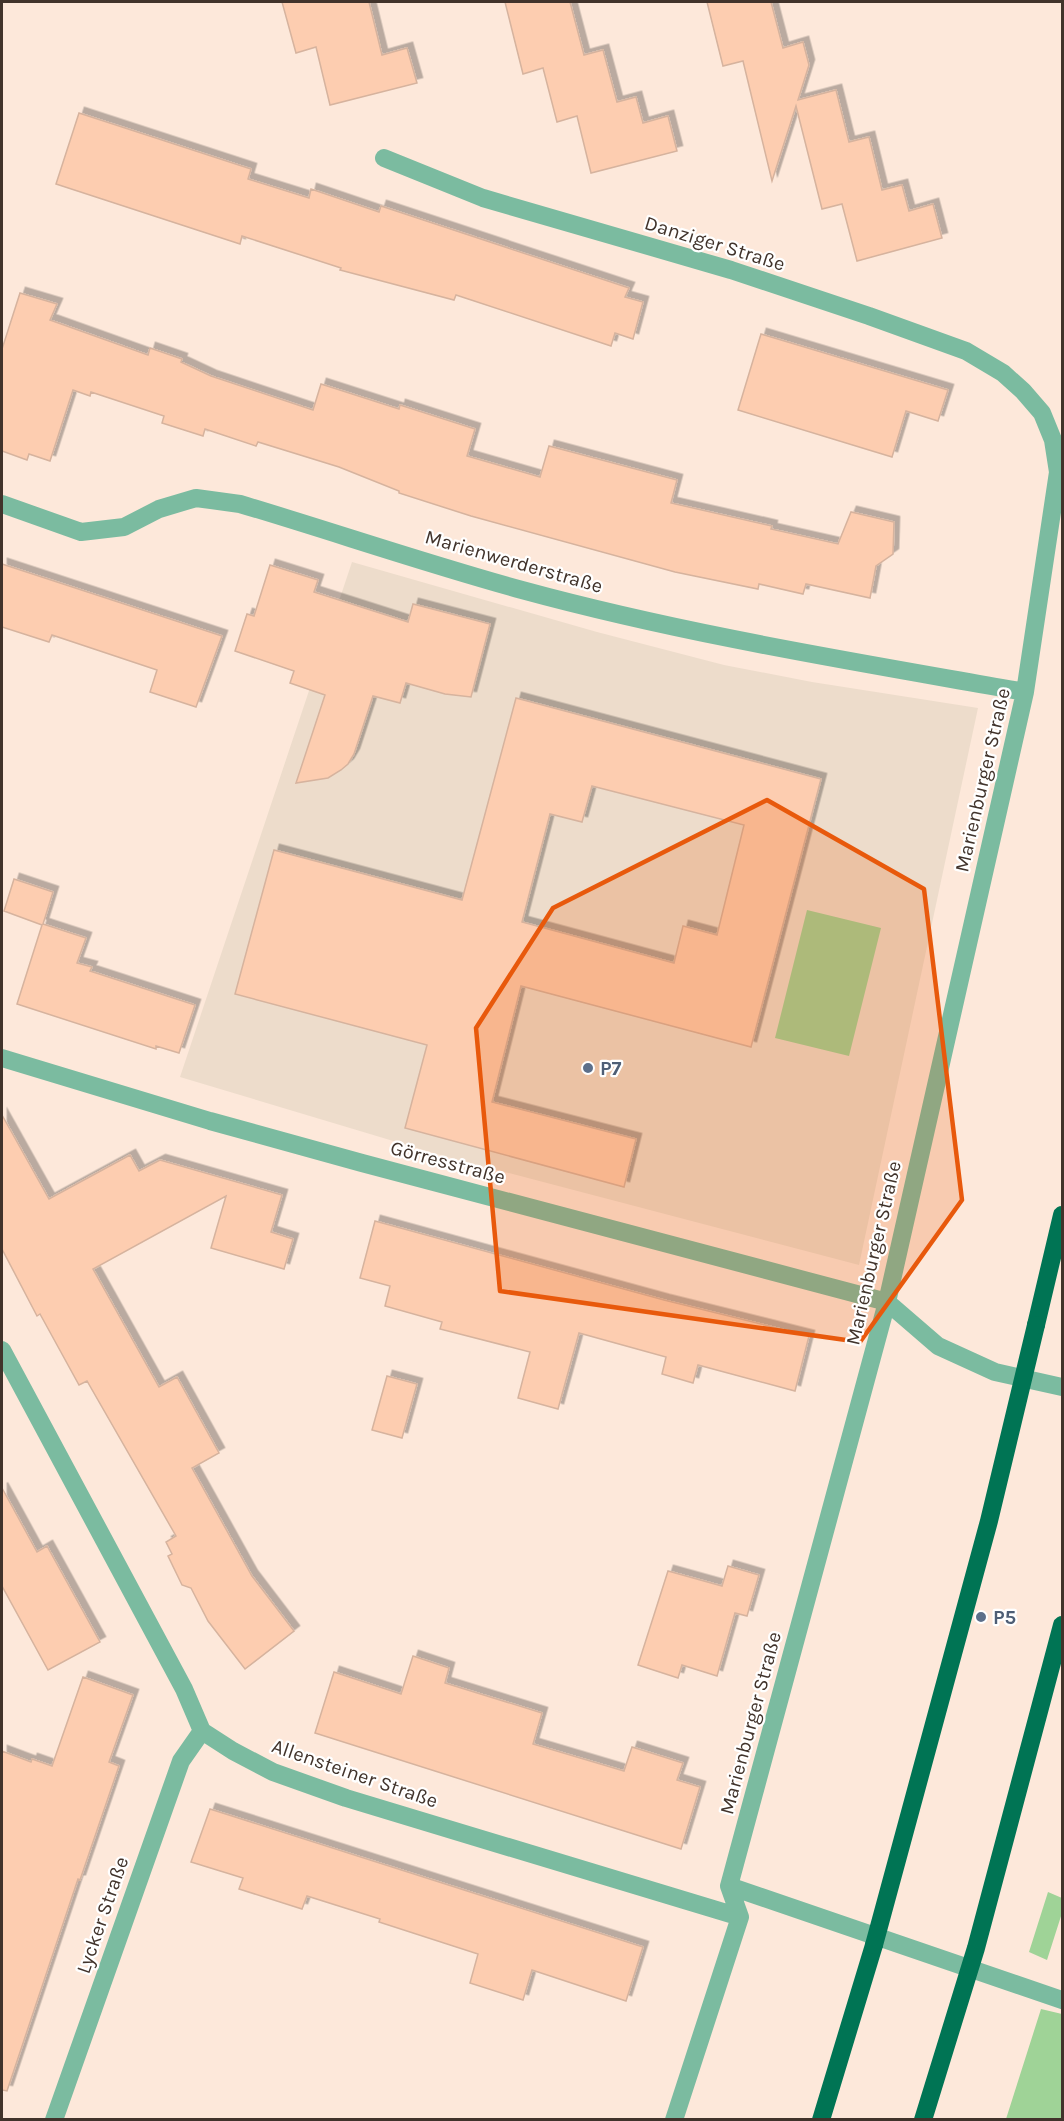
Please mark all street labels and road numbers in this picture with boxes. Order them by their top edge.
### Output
street label: Danziger Straße [642,211,788,276]
street label: Marienwerderstraße [422,525,605,598]
street label: Marienburger Straße [950,686,1015,874]
street label: Görresstraße [388,1136,508,1189]
street label: Marienburger Straße [841,1159,906,1347]
street label: Marienburger Straße [715,1629,786,1817]
street label: Allensteiner Straße [269,1734,441,1813]
street label: Lycker Straße [72,1854,133,1977]

